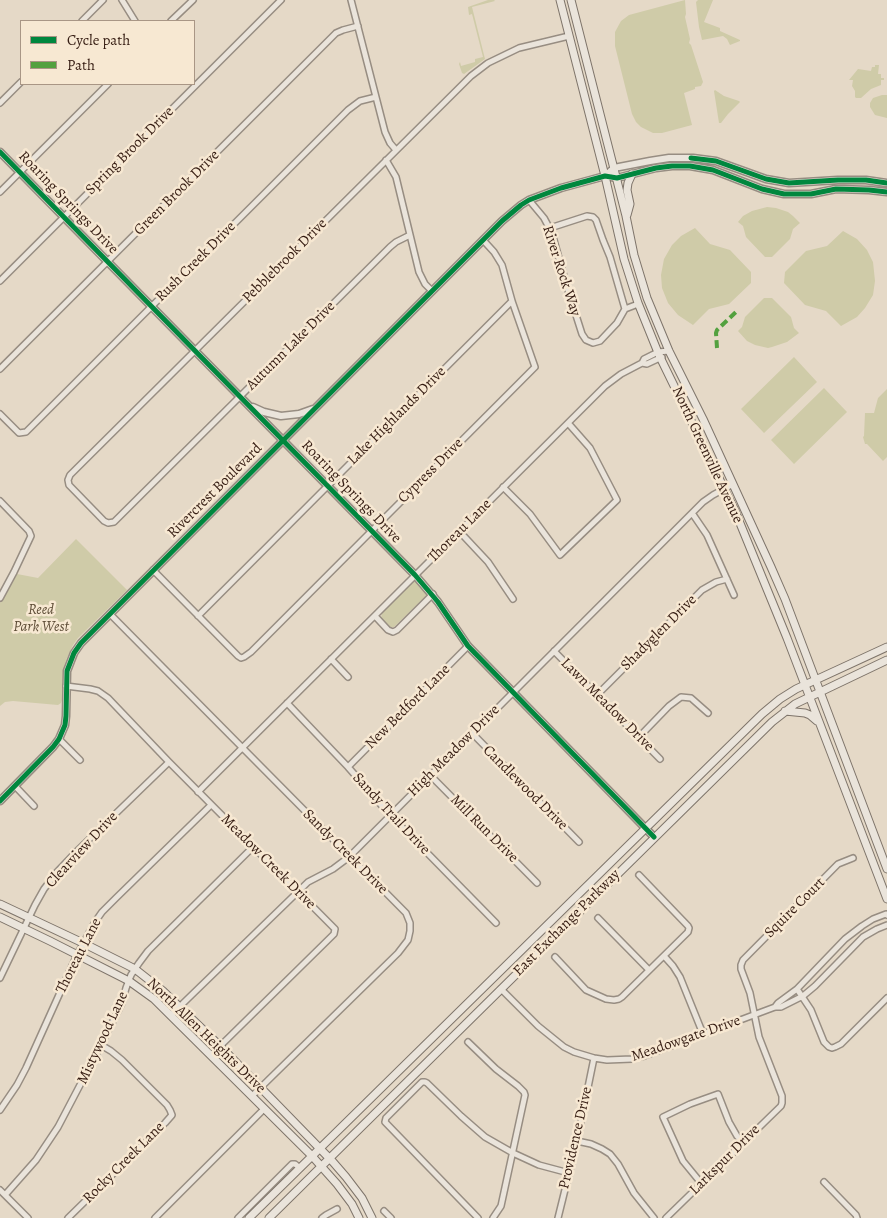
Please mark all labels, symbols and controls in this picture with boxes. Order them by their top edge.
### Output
legend [20,20,195,85]
text: Cycle path [67,30,130,50]
text: Path [67,55,95,75]
street label: Spring Brook Drive [82,103,178,199]
street label: Green Brook Drive [131,147,223,239]
street label: Roaring Springs Drive [14,148,122,258]
street label: Pebblebrook Drive [239,215,331,307]
street label: Rush Creek Drive [152,218,240,306]
street label: River Rock Way [538,223,584,319]
street label: Autumn Lake Drive [243,298,339,394]
street label: Lake Highlands Drive [344,363,450,469]
street label: North Greenville Avenue [667,384,747,526]
street label: Cypress Drive [395,435,467,507]
street label: Roaring Springs Drive [297,437,405,547]
street label: Rivercrest Boulevard [164,440,266,542]
street label: Thoreau Lane [425,496,495,566]
street label: Shadyglen Drive [617,591,701,675]
park label: Reed Park West [13,601,69,636]
street label: Lawn Meadow Drive [557,655,657,755]
street label: New Bedford Lane [362,661,454,753]
street label: High Meadow Drive [404,701,504,801]
street label: Candlewood Drive [479,742,571,834]
street label: Sandy Trail Drive [348,769,434,859]
street label: Mill Run Drive [446,791,522,867]
street label: Sandy Creek Drive [299,806,391,898]
street label: Clearview Drive [42,808,122,892]
street label: Meadow Creek Drive [217,811,319,913]
street label: East Exchange Parkway [510,866,624,980]
street label: Squire Court [761,874,829,942]
street label: Thoreau Lane [52,915,106,997]
street label: North Allen Heights Drive [143,974,269,1098]
street label: Mistywood Lane [74,989,132,1087]
street label: Meadowgate Drive [629,1012,743,1066]
street label: Providence Drive [555,1085,597,1191]
street label: Rocky Creek Lane [80,1119,168,1207]
street label: Larkspur Drive [686,1121,764,1199]

